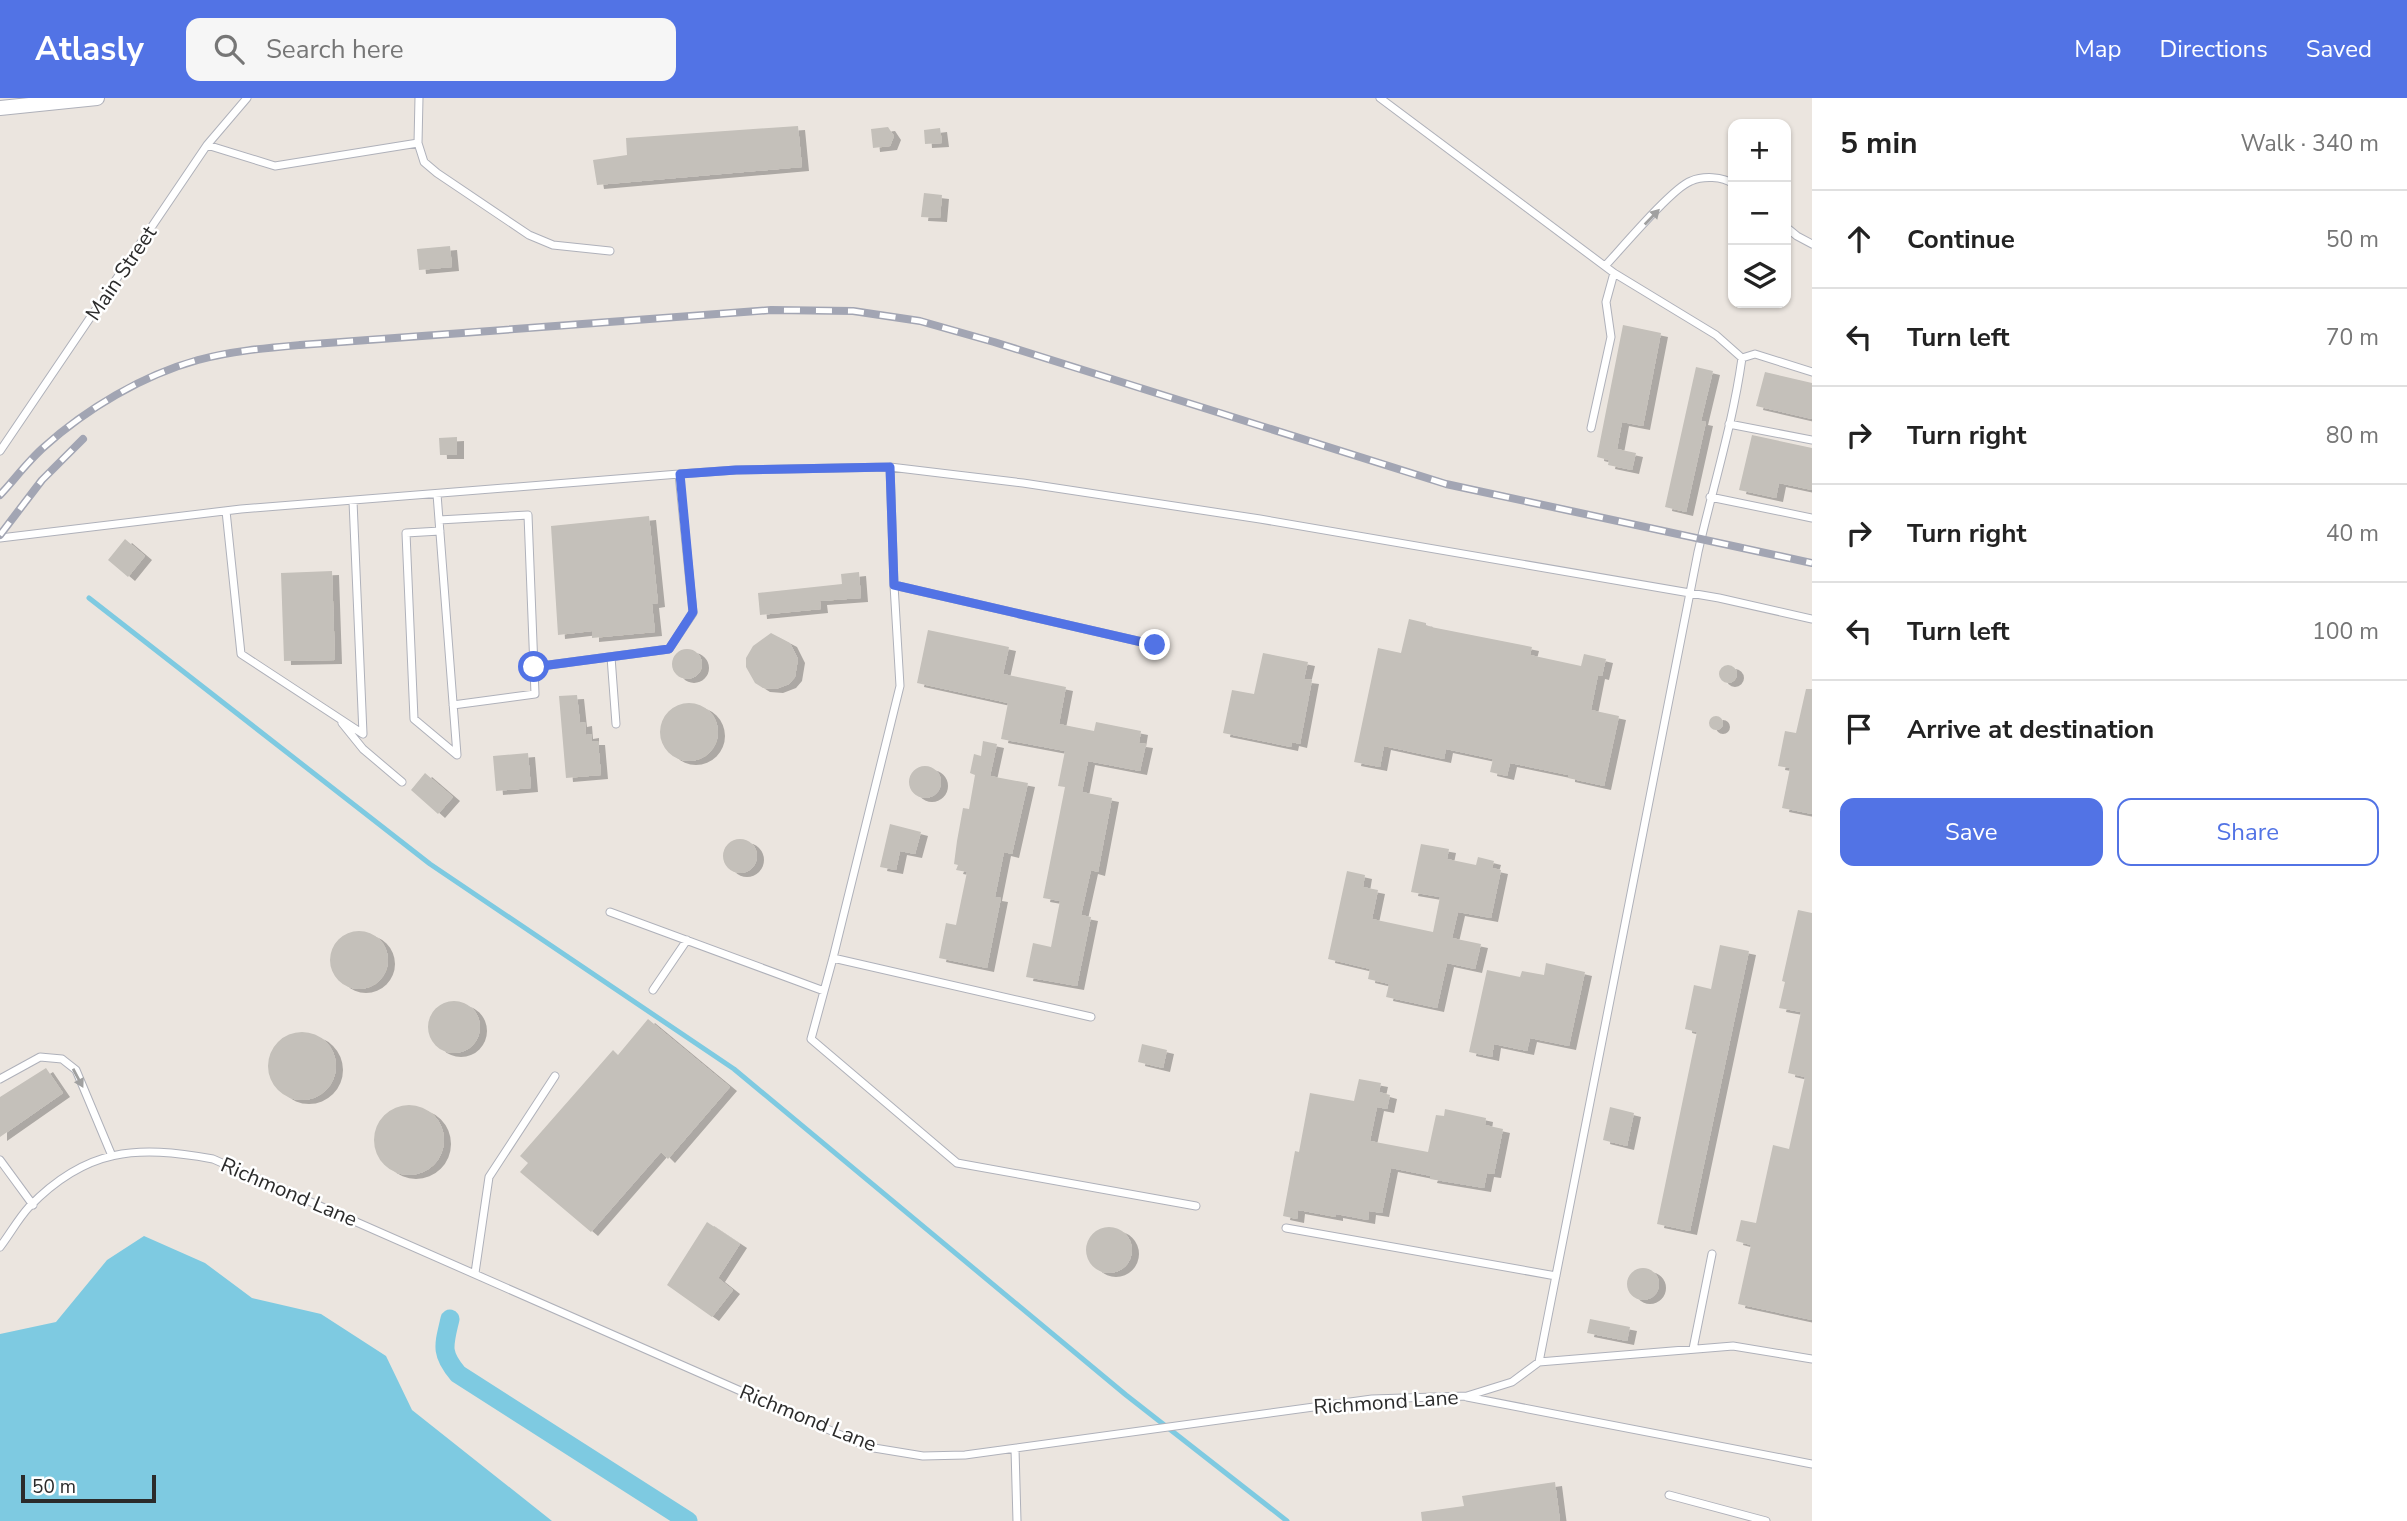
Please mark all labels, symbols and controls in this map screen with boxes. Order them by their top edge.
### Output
search box [186,18,676,81]
text: Atlasly [35,27,144,72]
icon: search [210,30,248,68]
text: Search here [266,32,404,67]
text: Map [2074,33,2121,65]
text: Directions [2159,33,2268,65]
text: Saved [2306,33,2372,65]
map controls [1728,119,1791,308]
button: + [1728,119,1791,182]
text: 5 min [1840,123,1918,164]
text: Walk · 340 m [2240,128,2379,159]
button: − [1728,182,1791,245]
one-way arrow [1643,209,1659,226]
street label: Main Street [79,220,163,326]
icon: ahead [1840,220,1878,258]
text: Continue [1907,222,2015,257]
text: 50 m [2326,224,2379,255]
button: layers [1728,245,1791,308]
icon: left [1840,318,1878,356]
text: Turn left [1907,320,2010,355]
text: 70 m [2326,322,2379,353]
icon: right [1840,416,1878,454]
text: Turn right [1907,418,2026,453]
text: 80 m [2326,420,2379,451]
icon: right [1840,514,1878,552]
text: Turn right [1907,516,2026,551]
text: 40 m [2326,518,2379,549]
icon: left [1840,612,1878,650]
text: Turn left [1907,614,2010,649]
text: 100 m [2312,616,2379,647]
route end [1139,629,1170,660]
route start [518,651,549,682]
icon: arrive [1840,710,1878,748]
text: Arrive at destination [1907,712,2154,747]
button: Save [1840,798,2103,866]
button: Share [2117,798,2379,866]
one-way arrow [71,1068,83,1088]
street label: Richmond Lane [217,1151,361,1233]
street label: Richmond Lane [735,1378,881,1458]
street label: Richmond Lane [1312,1383,1460,1421]
scale bar [21,1472,156,1504]
text: 50 m [32,1474,76,1500]

